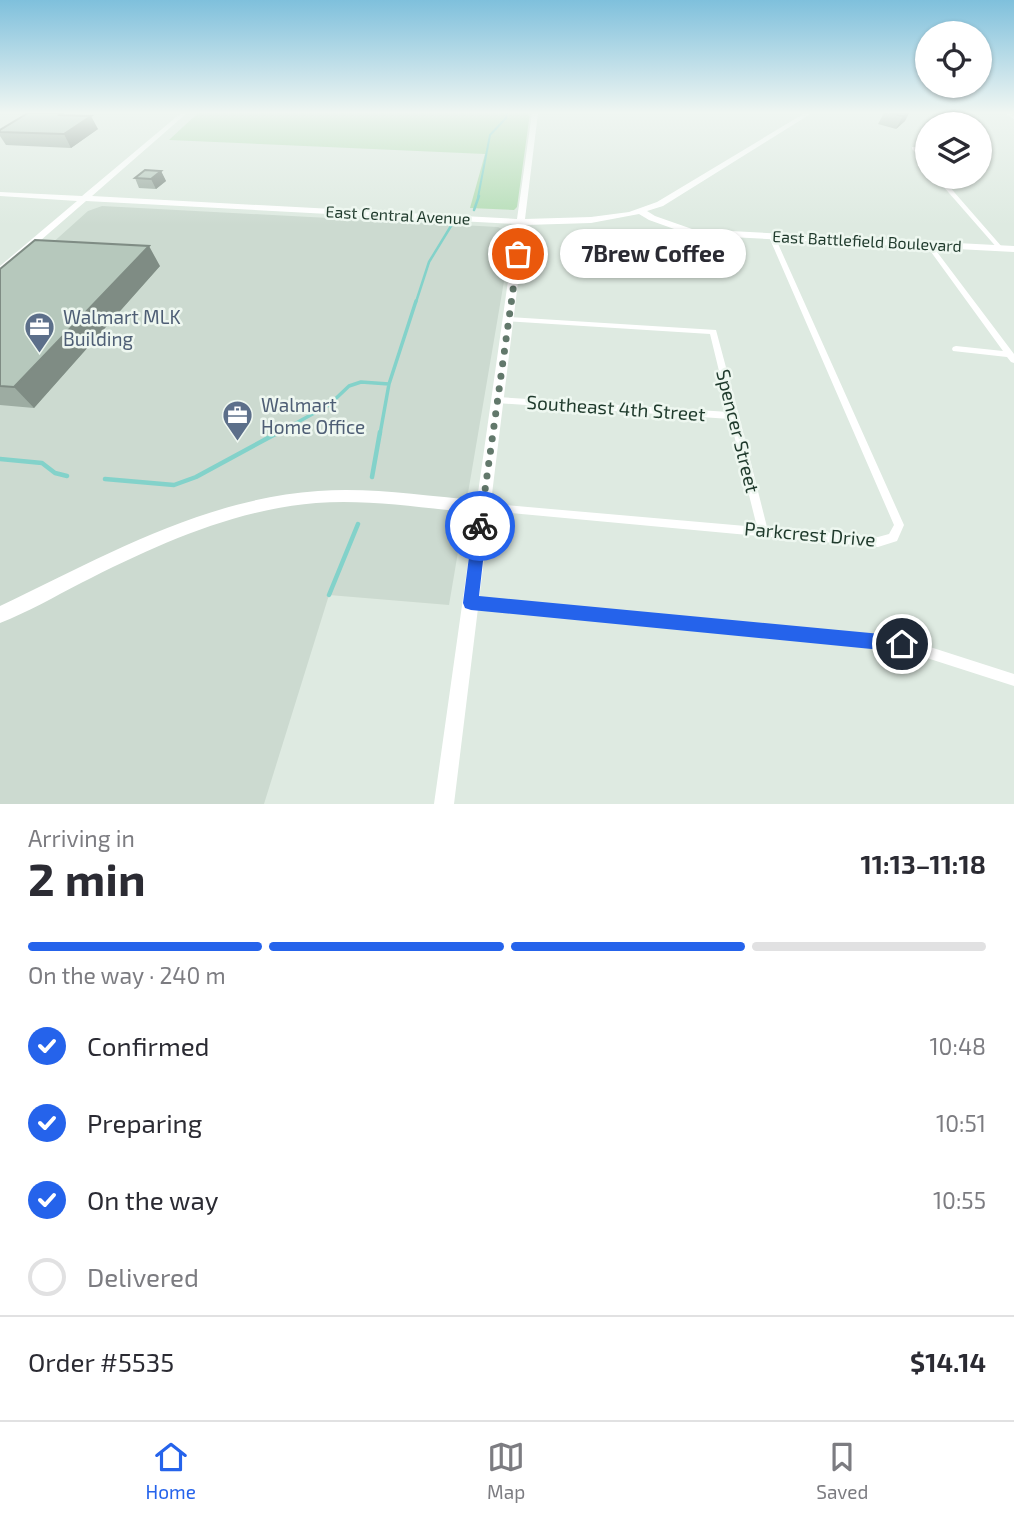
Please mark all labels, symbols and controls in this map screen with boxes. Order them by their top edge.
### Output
map controls [915,21,992,189]
button: locate [915,21,992,98]
button: layers [915,112,992,189]
street label: East Central Avenue [325,201,471,228]
pin [488,224,548,284]
street label: East Battlefield Boulevard [772,226,962,255]
callout: 7Brew Coffee [560,230,746,278]
icon: bag [499,235,537,273]
text: 7Brew Coffee [581,239,725,267]
place label: Walmart MLK Building [63,305,181,350]
office icon: Walmart MLK Building [23,311,57,355]
street label: Spencer Street [712,367,765,495]
street label: Southeast 4th Street [526,390,706,425]
place label: Walmart Home Office [261,393,365,438]
office icon: Walmart Home Office [221,399,255,443]
courier [445,491,515,561]
icon: bike [461,507,499,545]
street label: Parkcrest Drive [743,516,877,551]
pin [872,614,932,674]
icon: home [883,625,921,663]
text: Arriving in [28,824,135,852]
text: 11:13–11:18 [861,848,986,879]
text: 2 min [28,850,146,905]
text: On the way · 240 m [28,961,226,989]
icon: check [28,1027,66,1065]
text: Confirmed [87,1030,210,1061]
text: 10:48 [929,1032,986,1060]
icon: check [28,1104,66,1142]
text: Preparing [87,1107,202,1138]
text: 10:51 [936,1109,986,1137]
icon: check [28,1181,66,1219]
text: On the way [87,1184,218,1215]
text: 10:55 [933,1186,986,1214]
text: Delivered [87,1261,199,1292]
text: Order #5535 [28,1346,174,1377]
text: $14.14 [910,1346,986,1377]
tab: Home [146,1438,196,1503]
tab: Map [487,1438,525,1503]
tab: Saved [816,1438,868,1503]

